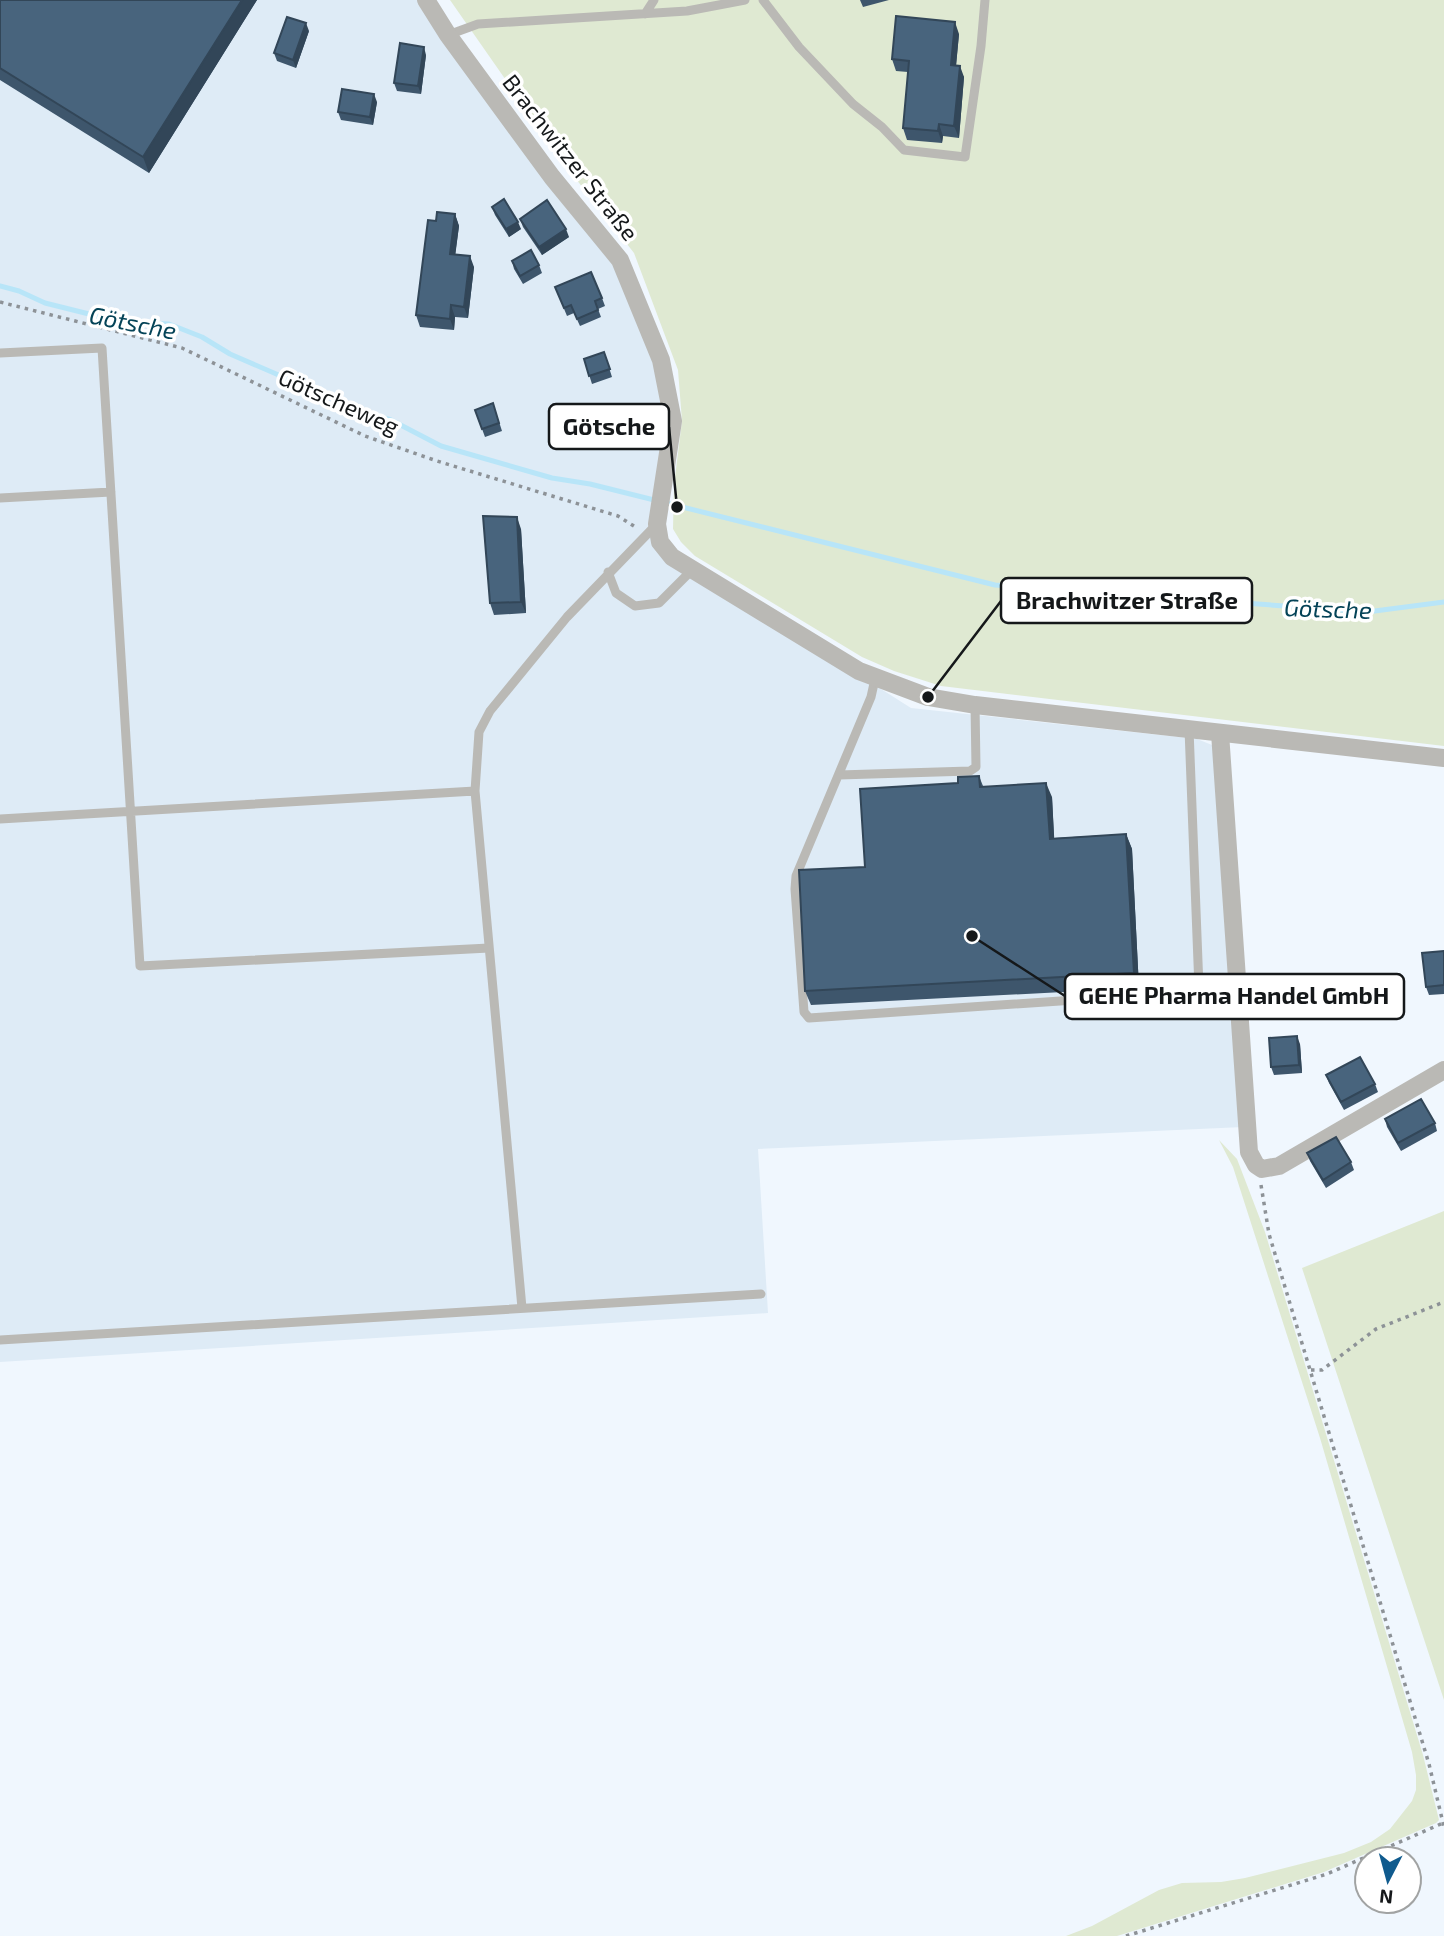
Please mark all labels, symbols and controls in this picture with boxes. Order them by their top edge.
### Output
street label: Brachwitzer Straße [497,68,645,246]
water label: Götsche [87,299,179,345]
street label: Götscheweg [274,362,404,440]
callout: Götsche [549,404,669,449]
text: Götsche [563,411,655,440]
callout: Brachwitzer Straße [1001,578,1252,623]
text: Brachwitzer Straße [1016,585,1238,614]
water label: Götsche [1284,592,1373,624]
callout: GEHE Pharma Handel GmbH [1065,974,1404,1019]
text: GEHE Pharma Handel GmbH [1079,980,1389,1009]
north arrow [1353,1845,1423,1915]
text: N [1378,1885,1394,1910]

